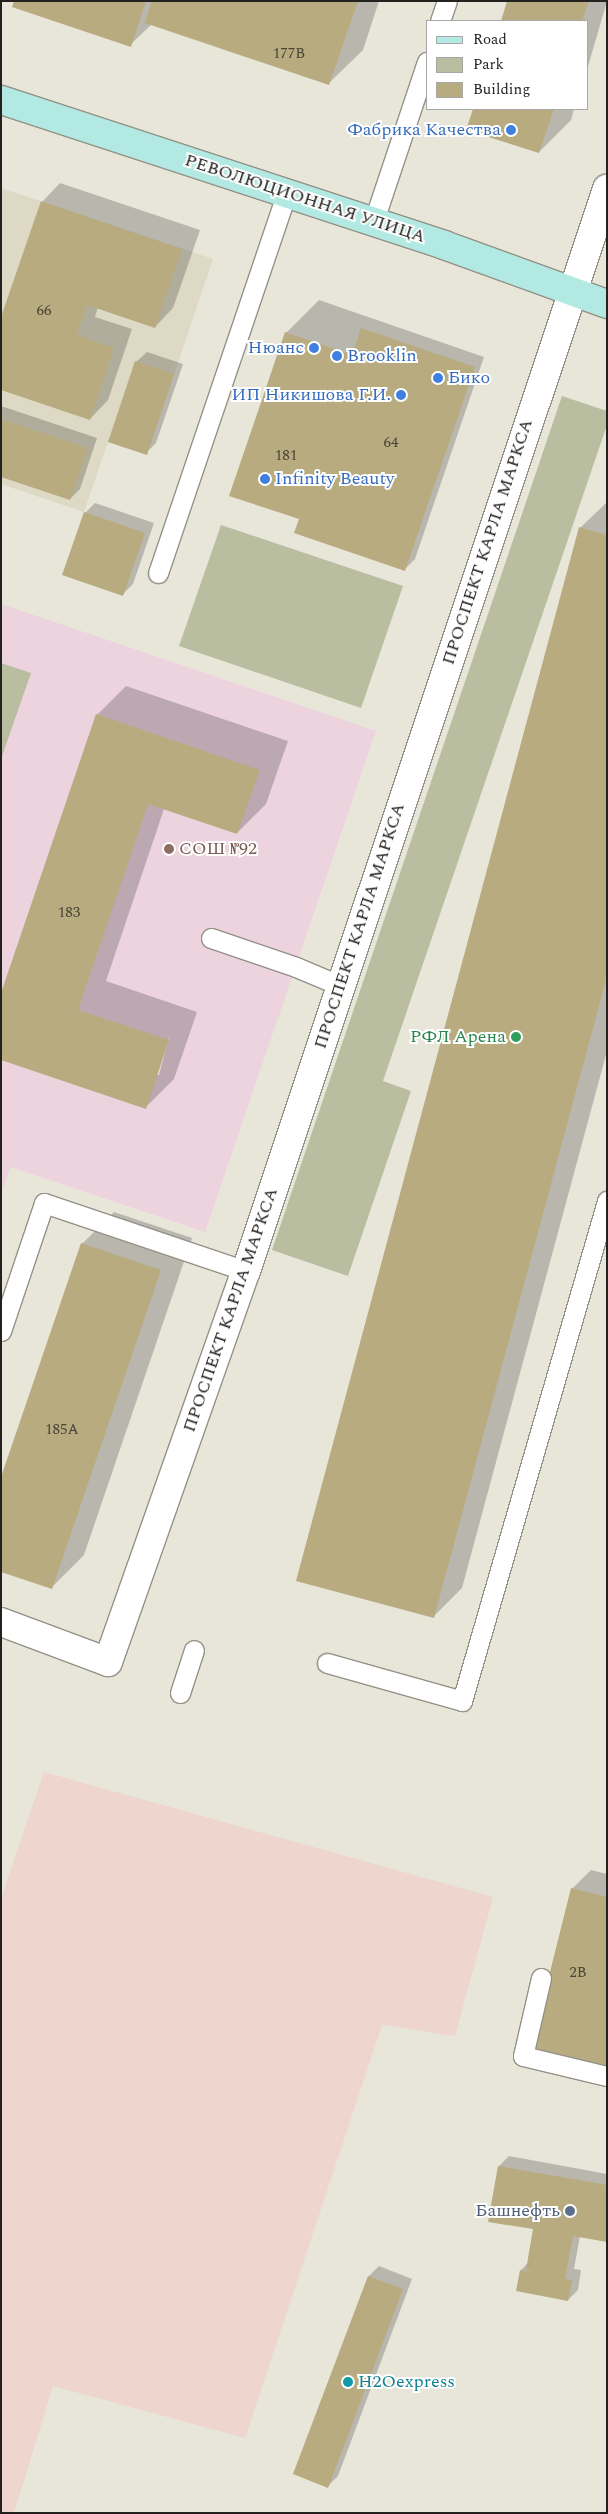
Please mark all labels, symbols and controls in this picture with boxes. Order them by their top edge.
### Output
legend [426,20,588,110]
text: Road [473,28,507,51]
house number: 177В [273,45,305,63]
text: Park [473,53,504,76]
text: Building [473,78,530,101]
place label: Фабрика Качества [347,119,501,141]
marker: Фабрика Качества [505,124,517,136]
street label: РЕВОЛЮЦИОННАЯ УЛИЦА [182,150,428,248]
house number: 66 [37,302,51,320]
place label: Нюанс [248,337,304,359]
marker: Нюанс [308,342,320,354]
place label: Brooklin [347,345,417,367]
marker: Brooklin [331,350,343,362]
place label: Бико [448,367,490,389]
marker: Бико [432,372,444,384]
place label: ИП Никишова Г.И. [232,384,391,406]
marker: ИП Никишова Г.И. [395,389,407,401]
street label: ПРОСПЕКТ КАРЛА МАРКСА [438,416,538,668]
house number: 64 [384,434,398,452]
house number: 181 [275,447,297,465]
place label: Infinity Beauty [275,468,394,490]
marker: Infinity Beauty [259,473,271,485]
street label: ПРОСПЕКТ КАРЛА МАРКСА [310,800,410,1052]
place label: СОШ №92 [179,838,257,860]
marker: СОШ №92 [163,843,175,855]
house number: 183 [58,904,80,922]
place label: РФЛ Арена [410,1026,506,1048]
marker: РФЛ Арена [510,1031,522,1043]
street label: ПРОСПЕКТ КАРЛА МАРКСА [179,1185,283,1435]
house number: 185А [45,1421,79,1439]
house number: 2В [569,1964,587,1982]
place label: Башнефть [475,2200,560,2222]
marker: Башнефть [564,2205,576,2217]
place label: H2Oexpress [358,2371,455,2393]
marker: H2Oexpress [342,2376,354,2388]

